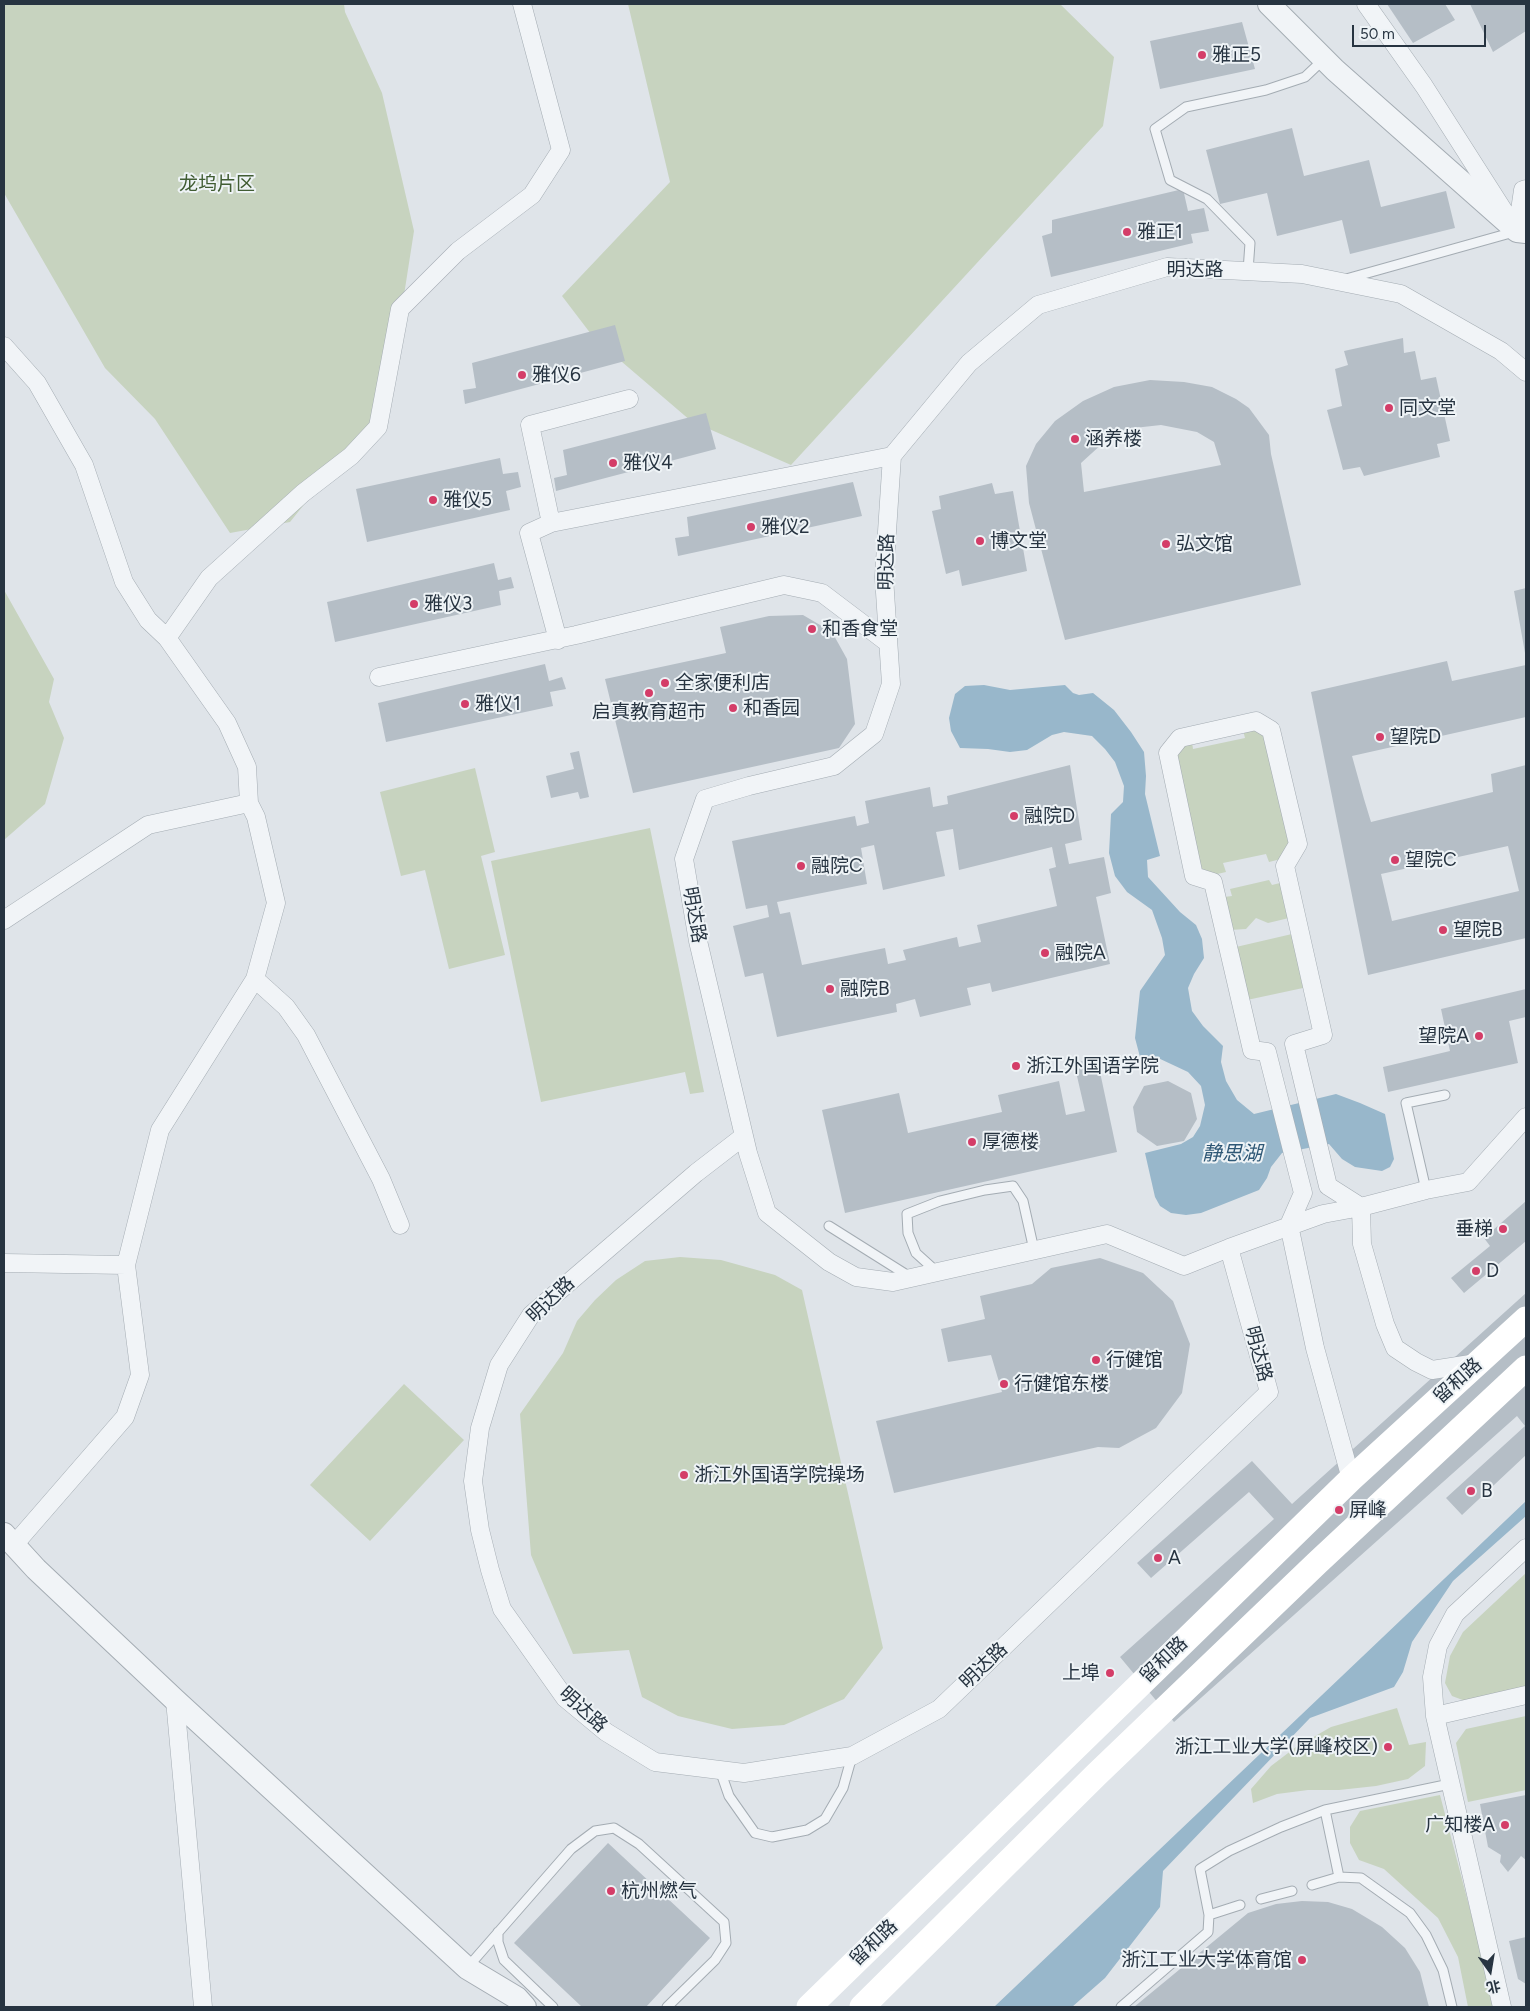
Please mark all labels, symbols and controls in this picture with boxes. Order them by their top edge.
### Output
scale bar [1355,15,1489,47]
text: 50 m [1360,25,1395,43]
place label: 雅正5 [1212,44,1261,66]
marker: 雅正5 [1196,49,1208,61]
park label: 龙坞片区 [179,173,255,195]
place label: 雅正1 [1137,221,1183,243]
marker: 雅正1 [1121,226,1133,238]
street label: 明达路 [1167,259,1223,281]
place label: 雅仪6 [532,364,581,386]
marker: 雅仪6 [516,369,528,381]
place label: 同文堂 [1399,397,1456,419]
marker: 同文堂 [1383,402,1395,414]
place label: 涵养楼 [1085,428,1142,450]
marker: 涵养楼 [1069,433,1081,445]
place label: 雅仪4 [623,452,673,474]
marker: 雅仪4 [607,457,619,469]
place label: 雅仪5 [443,489,492,511]
marker: 雅仪5 [427,494,439,506]
place label: 雅仪2 [761,516,810,538]
marker: 雅仪2 [745,521,757,533]
place label: 博文堂 [990,530,1047,552]
street label: 明达路 [875,533,899,591]
place label: 弘文馆 [1176,533,1233,555]
marker: 博文堂 [974,535,986,547]
marker: 弘文馆 [1160,538,1172,550]
place label: 雅仪3 [424,593,472,615]
marker: 雅仪3 [408,598,420,610]
place label: 和香食堂 [822,618,898,640]
marker: 和香食堂 [806,623,818,635]
place label: 全家便利店 [675,672,770,694]
marker: 全家便利店 [659,677,671,689]
marker: 启真教育超市 [643,687,655,699]
place label: 雅仪1 [475,693,521,715]
place label: 和香园 [743,697,800,719]
marker: 雅仪1 [459,698,471,710]
place label: 启真教育超市 [592,701,706,723]
marker: 和香园 [727,702,739,714]
place label: 望院D [1390,726,1441,748]
marker: 望院D [1374,731,1386,743]
place label: 融院D [1024,805,1075,827]
marker: 融院D [1008,810,1020,822]
place label: 望院C [1405,849,1457,871]
marker: 望院C [1389,854,1401,866]
place label: 融院C [811,855,863,877]
marker: 融院C [795,860,807,872]
street label: 明达路 [678,885,710,945]
place label: 望院B [1453,919,1503,941]
marker: 望院B [1437,924,1449,936]
place label: 融院A [1055,942,1106,964]
marker: 融院A [1039,947,1051,959]
place label: 融院B [840,978,890,1000]
marker: 融院B [824,983,836,995]
place label: 望院A [1418,1025,1469,1047]
marker: 望院A [1473,1030,1485,1042]
place label: 浙江外国语学院 [1026,1055,1159,1077]
marker: 浙江外国语学院 [1010,1060,1022,1072]
place label: 厚德楼 [982,1131,1039,1153]
marker: 厚德楼 [966,1136,978,1148]
water label: 静思湖 [1202,1142,1262,1166]
place label: 垂梯 [1455,1218,1493,1240]
marker: 垂梯 [1497,1223,1509,1235]
place label: D [1486,1260,1499,1282]
marker: D [1470,1265,1482,1277]
street label: 明达路 [523,1272,579,1328]
street label: 明达路 [1240,1324,1276,1384]
place label: 行健馆 [1106,1349,1163,1371]
street label: 留和路 [1429,1353,1487,1409]
marker: 行健馆 [1090,1354,1102,1366]
place label: 行健馆东楼 [1014,1373,1109,1395]
marker: 行健馆东楼 [998,1378,1010,1390]
place label: 浙江外国语学院操场 [694,1464,865,1486]
marker: 浙江外国语学院操场 [678,1469,690,1481]
place label: B [1481,1480,1493,1502]
marker: B [1465,1485,1477,1497]
place label: 屏峰 [1349,1499,1387,1521]
marker: 屏峰 [1333,1504,1345,1516]
place label: A [1168,1547,1181,1569]
marker: A [1152,1552,1164,1564]
street label: 留和路 [1136,1632,1192,1688]
street label: 明达路 [956,1638,1012,1694]
place label: 上埠 [1062,1662,1100,1684]
marker: 上埠 [1104,1667,1116,1679]
street label: 明达路 [554,1682,612,1738]
place label: 浙江工业大学(屏峰校区) [1175,1736,1378,1758]
marker: 浙江工业大学(屏峰校区) [1382,1741,1394,1753]
place label: 广知楼A [1425,1814,1495,1836]
marker: 广知楼A [1499,1819,1511,1831]
place label: 杭州燃气 [621,1880,697,1902]
marker: 杭州燃气 [605,1885,617,1897]
street label: 留和路 [846,1915,902,1971]
north arrow [1465,1946,1515,1996]
place label: 浙江工业大学体育馆 [1121,1949,1292,1971]
marker: 浙江工业大学体育馆 [1296,1954,1308,1966]
text: 北 [1485,1976,1502,1996]

